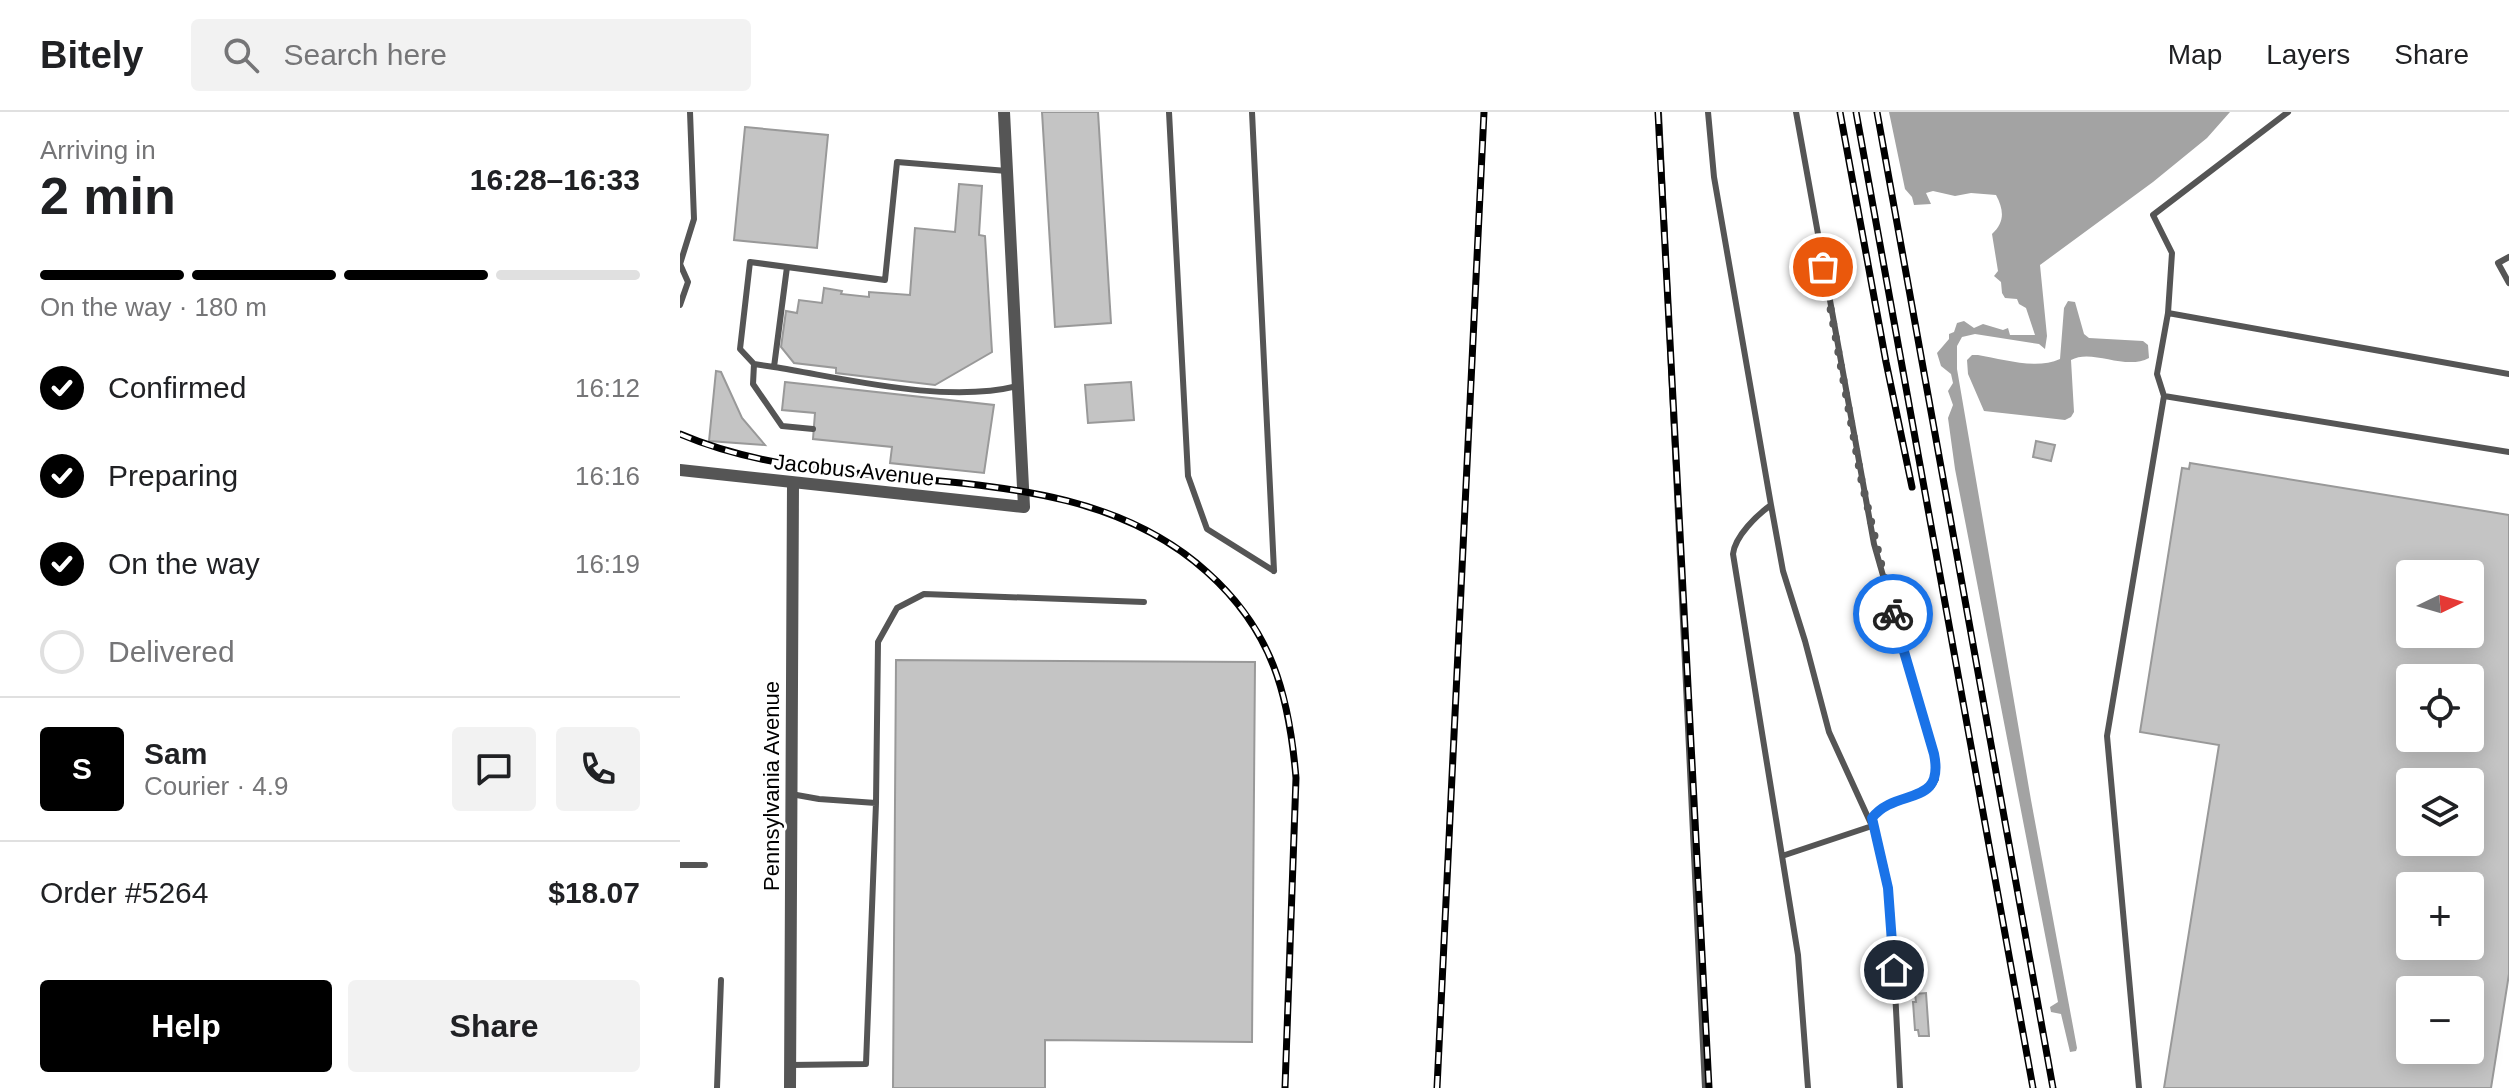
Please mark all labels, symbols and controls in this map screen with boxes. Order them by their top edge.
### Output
search box [191,19,751,91]
icon: search [219,33,263,77]
text: Bitely [40,34,143,76]
text: Search here [283,38,447,71]
text: Map [2168,39,2222,70]
text: Layers [2266,39,2350,70]
text: Share [2394,39,2469,70]
text: Arriving in [40,135,156,165]
text: 16:28–16:33 [470,163,640,196]
text: 2 min [40,167,176,225]
pin [1789,233,1857,301]
icon: bag [1801,245,1845,289]
text: On the way · 180 m [40,292,267,322]
icon: check [40,366,84,410]
text: Confirmed [108,371,246,404]
text: 16:12 [575,373,640,403]
street label: Jacobus Avenue [773,449,935,491]
icon: check [40,454,84,498]
text: Preparing [108,459,238,492]
text: 16:16 [575,461,640,491]
icon: check [40,542,84,586]
text: On the way [108,547,260,580]
text: 16:19 [575,549,640,579]
north arrow [2396,560,2484,648]
map controls [2396,560,2484,1064]
courier [1853,574,1933,654]
icon: bike [1871,592,1915,636]
text: Delivered [108,635,235,668]
button: locate [2396,664,2484,752]
street label: Pennsylvania Avenue [759,681,784,891]
button: chat [452,727,536,811]
button: phone [556,727,640,811]
text: Sam [144,737,207,770]
text: S [72,752,92,785]
button: layers [2396,768,2484,856]
text: Courier · 4.9 [144,771,289,801]
button: + [2396,872,2484,960]
text: Order #5264 [40,876,208,909]
text: $18.07 [548,876,640,909]
pin [1860,936,1928,1004]
icon: home [1872,948,1916,992]
button: − [2396,976,2484,1064]
button: Help [40,980,332,1072]
button: Share [348,980,640,1072]

